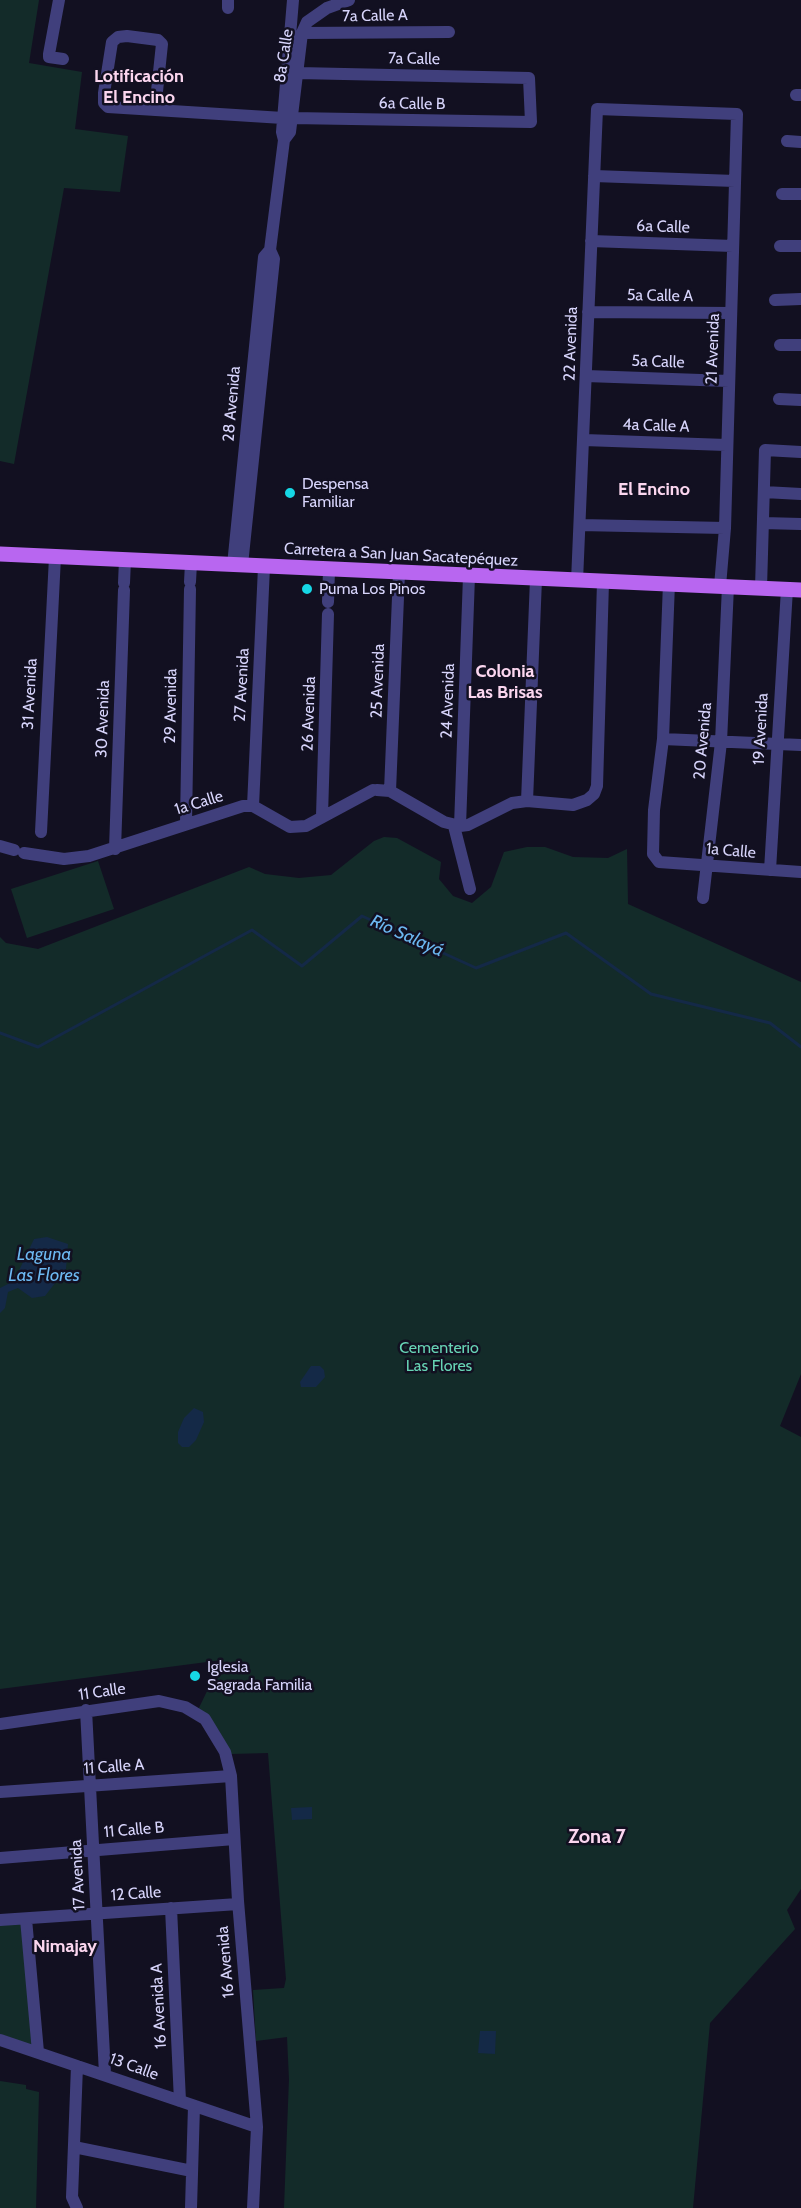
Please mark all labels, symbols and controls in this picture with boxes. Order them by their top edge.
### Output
street label: 7a Calle A [342,6,408,26]
street label: 8a Calle [270,28,298,84]
street label: 7a Calle [388,49,440,69]
district label: Lotificación El Encino [94,66,184,109]
street label: 6a Calle B [378,94,446,114]
street label: 6a Calle [636,216,690,238]
street label: 5a Calle A [627,286,693,306]
street label: 22 Avenida [560,306,582,382]
street label: 21 Avenida [702,313,724,385]
street label: 5a Calle [631,351,685,373]
street label: 28 Avenida [219,365,245,443]
street label: 4a Calle A [622,415,690,437]
place label: Despensa Familiar [302,474,369,512]
district label: El Encino [618,479,690,501]
marker: Despensa Familiar [283,486,297,500]
street label: Carretera a San Juan Sacatepéquez [284,539,518,571]
place label: Puma Los Pinos [319,579,425,599]
marker: Puma Los Pinos [300,582,314,596]
street label: 25 Avenida [367,643,389,719]
street label: 27 Avenida [230,647,254,723]
street label: 31 Avenida [19,658,41,730]
district label: Colonia Las Brisas [467,661,543,704]
street label: 24 Avenida [437,663,459,739]
street label: 29 Avenida [161,668,181,744]
street label: 26 Avenida [298,676,320,752]
street label: 30 Avenida [92,680,114,758]
street label: 19 Avenida [750,693,772,765]
street label: 20 Avenida [690,702,716,780]
street label: 1a Calle [172,787,226,819]
street label: 1a Calle [705,839,757,863]
water label: Río Salayá [367,910,447,962]
water label: Laguna Las Flores [8,1244,80,1286]
park label: Cementerio Las Flores [399,1338,479,1376]
place label: Iglesia Sagrada Familia [207,1657,312,1695]
marker: Iglesia Sagrada Familia [188,1669,202,1683]
street label: 11 Calle [77,1679,127,1705]
street label: 11 Calle A [83,1755,145,1779]
street label: 11 Calle B [103,1818,165,1842]
district label: Zona 7 [568,1825,626,1849]
street label: 17 Avenida [67,1839,89,1911]
street label: 12 Calle [110,1883,162,1905]
street label: 16 Avenida [213,1925,239,1999]
district label: Nimajay [33,1936,97,1958]
street label: 16 Avenida A [147,1963,171,2049]
street label: 13 Calle [107,2049,161,2085]

